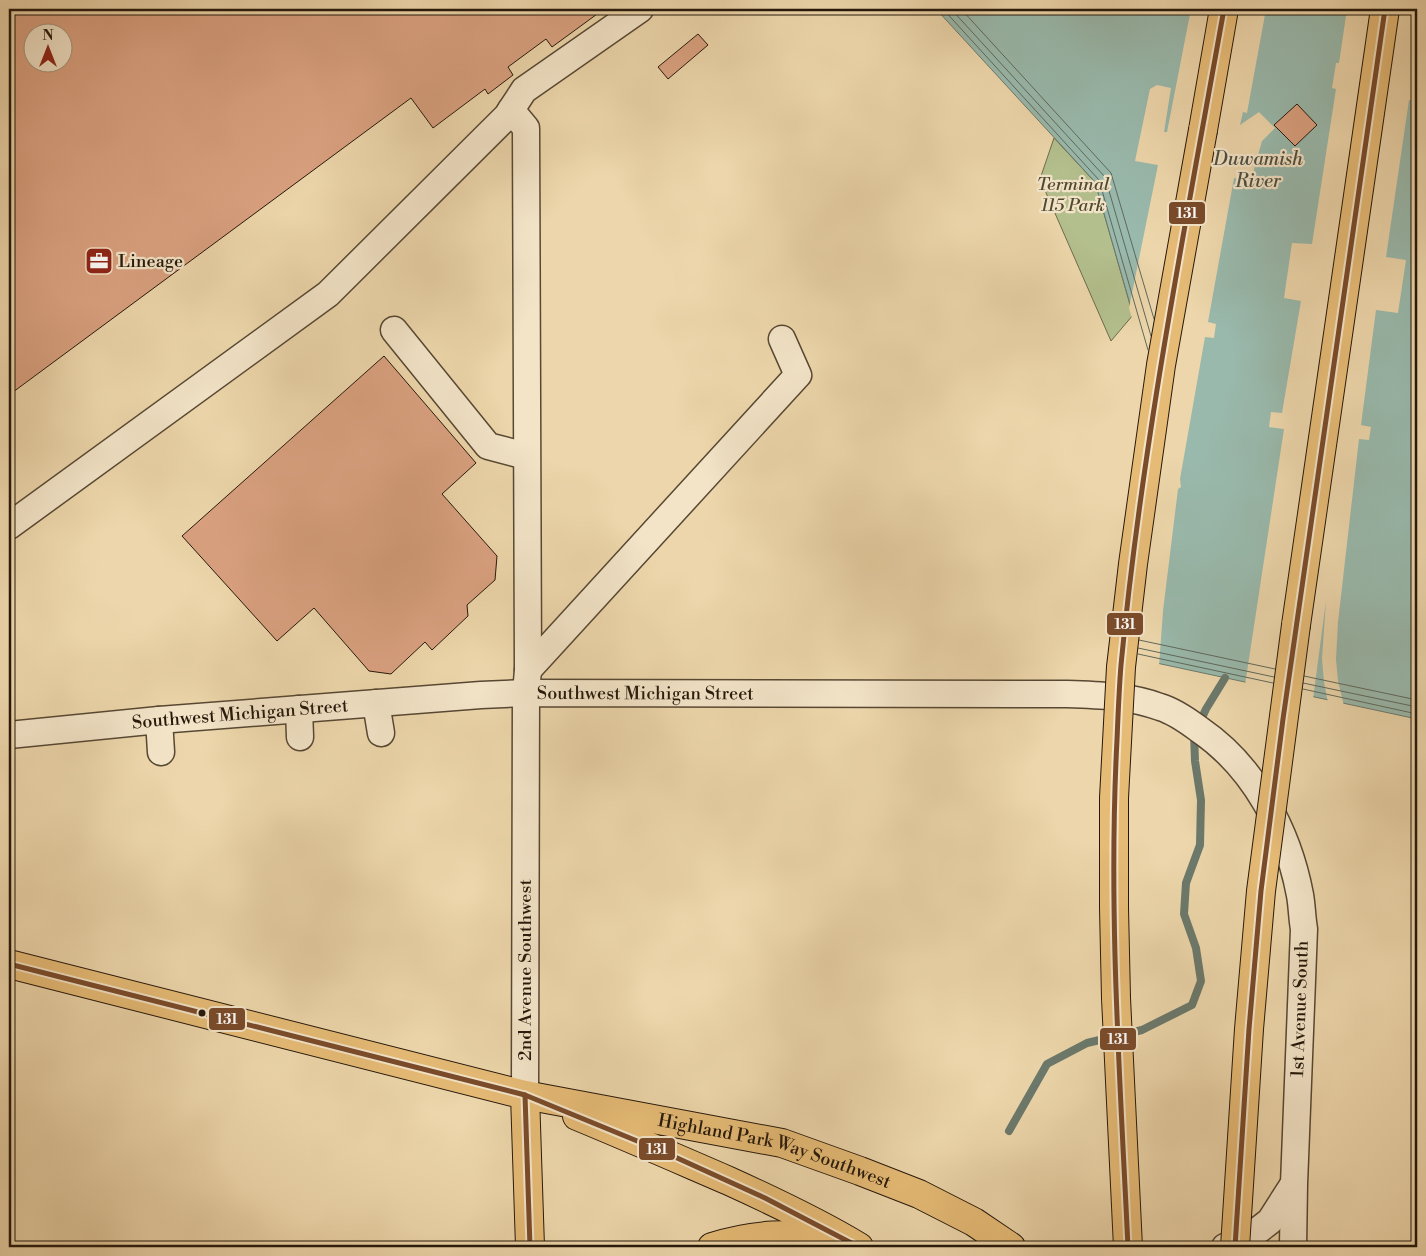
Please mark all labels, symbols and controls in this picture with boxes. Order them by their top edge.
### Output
north arrow [22,22,72,72]
text: N [42,27,54,45]
water label: Duwamish River [1212,147,1303,193]
park label: Terminal 115 Park [1037,173,1110,217]
line badge: 131 [1168,201,1206,225]
text: 131 [1176,205,1198,223]
office icon: Lineage [84,246,114,276]
place label: Lineage [118,250,183,273]
line badge: 131 [1106,612,1144,636]
text: 131 [1114,616,1136,634]
street label: Southwest Michigan Street [537,682,754,705]
street label: Southwest Michigan Street [131,694,350,734]
street label: 2nd Avenue Southwest [514,879,537,1061]
street label: 1st Avenue South [1286,940,1314,1078]
line badge: 131 [208,1007,246,1031]
unlabelled marker [197,1008,207,1018]
text: 131 [216,1011,238,1029]
line badge: 131 [1099,1027,1137,1051]
text: 131 [1107,1031,1129,1049]
street label: Highland Park Way Southwest [656,1109,895,1194]
line badge: 131 [638,1137,676,1161]
text: 131 [646,1141,668,1159]

